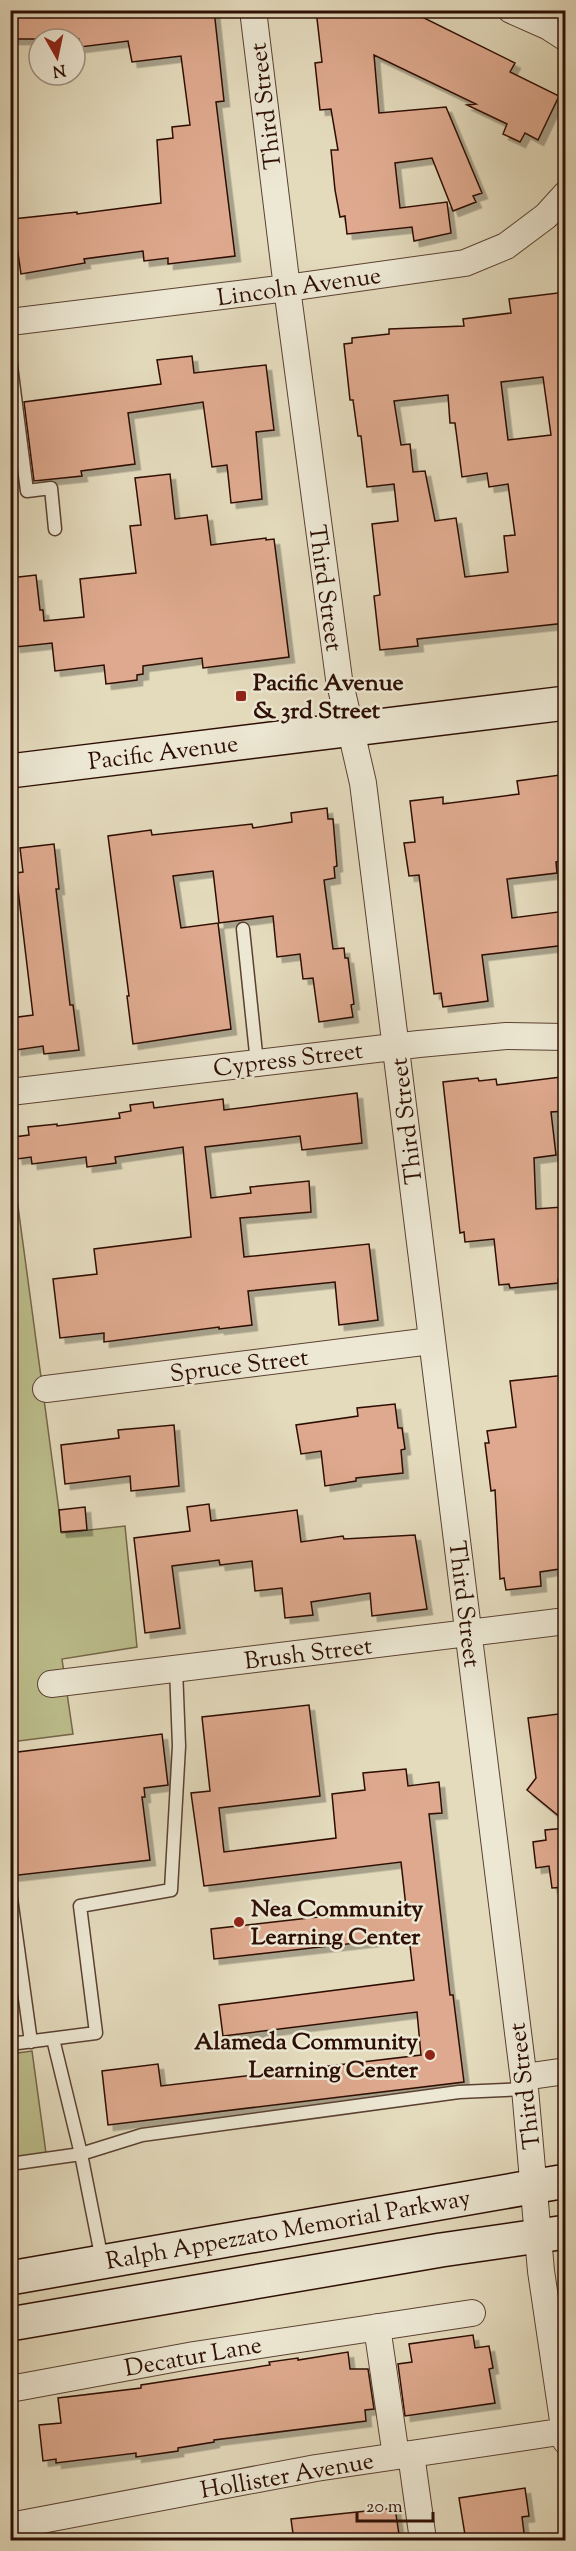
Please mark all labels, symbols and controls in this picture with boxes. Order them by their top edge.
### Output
north arrow [27,27,87,87]
street label: Third Street [242,41,292,171]
text: N [51,57,67,82]
street label: Lincoln Avenue [215,260,383,316]
street label: Third Street [298,523,350,654]
place label: Pacific Avenue & 3rd Street [253,667,404,729]
marker: Pacific Avenue & 3rd Street [234,689,248,703]
street label: Pacific Avenue [86,728,240,780]
street label: Cypress Street [212,1035,365,1087]
street label: Third Street [383,1056,433,1186]
street label: Spruce Street [168,1342,311,1392]
street label: Third Street [438,1539,488,1669]
street label: Brush Street [242,1630,374,1680]
place label: Nea Community Learning Center [251,1893,423,1955]
marker: Nea Community Learning Center [232,1915,246,1929]
street label: Third Street [501,2021,551,2151]
place label: Alameda Community Learning Center [194,2026,419,2088]
marker: Alameda Community Learning Center [423,2048,437,2062]
street label: Ralph Appezzato Memorial Parkway [103,2182,473,2280]
street label: Decatur Lane [122,2329,265,2387]
street label: Hollister Avenue [198,2445,377,2509]
scale bar [357,2485,434,2523]
text: 20 m [366,2495,403,2521]

